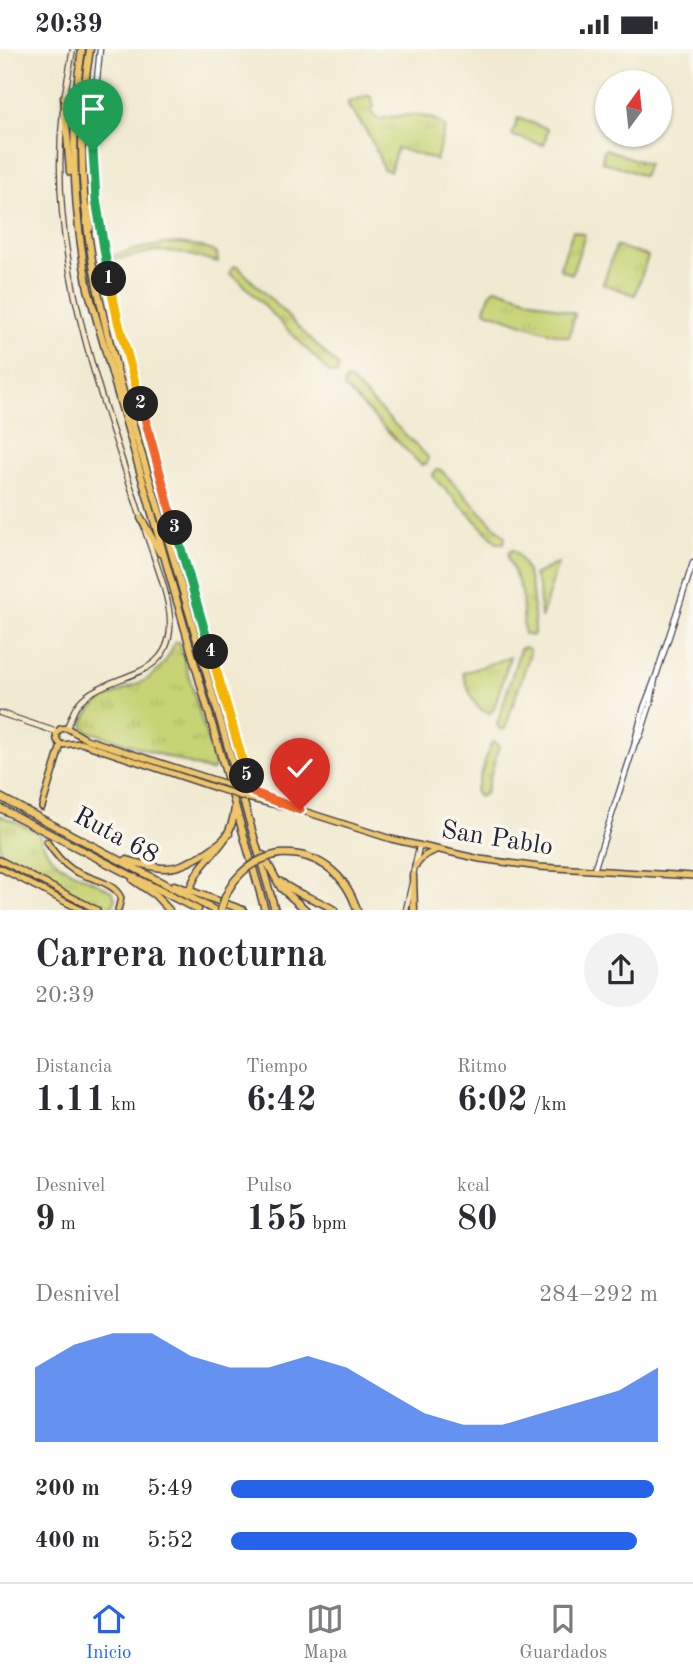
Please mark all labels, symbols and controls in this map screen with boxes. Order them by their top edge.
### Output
text: 20:39 [35,12,103,38]
north arrow [595,70,672,147]
map controls [595,70,672,147]
pin [63,79,123,151]
icon: arrive [74,90,112,128]
pin: 1 [92,261,126,296]
text: 1 [103,269,114,288]
pin: 2 [124,387,158,421]
text: 2 [135,394,146,413]
pin: 3 [158,511,192,545]
text: 3 [169,518,180,537]
pin: 4 [194,635,228,669]
text: 4 [205,642,216,661]
pin [270,738,330,810]
icon: check [281,749,319,787]
pin: 5 [230,759,264,793]
text: 5 [241,766,252,785]
street label: Ruta 68 [69,803,163,869]
street label: San Pablo [439,817,555,861]
button: share [584,933,658,1007]
text: Carrera nocturna [35,937,326,975]
text: 20:39 [35,984,95,1007]
text: Distancia [35,1058,112,1077]
text: Tiempo [246,1058,308,1077]
text: Ritmo [457,1058,507,1077]
text: 1.11 [35,1083,106,1118]
text: 6:42 [246,1083,317,1118]
text: 6:02 [457,1083,528,1118]
text: km [106,1096,136,1115]
text: /km [528,1096,567,1115]
text: Desnivel [35,1177,105,1196]
text: Pulso [246,1177,292,1196]
text: kcal [457,1177,490,1196]
text: 9 [35,1202,55,1237]
text: 155 [246,1202,307,1237]
text: 80 [457,1202,498,1237]
text: m [55,1215,76,1234]
text: bpm [307,1215,347,1234]
text: Desnivel [35,1283,120,1306]
text: 284–292 m [539,1283,658,1306]
text: 200 m [35,1477,100,1500]
text: 5:49 [147,1477,193,1500]
text: 400 m [35,1529,100,1552]
text: 5:52 [147,1529,193,1552]
tab: Inicio [86,1600,132,1665]
tab: Mapa [303,1600,348,1665]
tab: Guardados [519,1600,607,1665]

